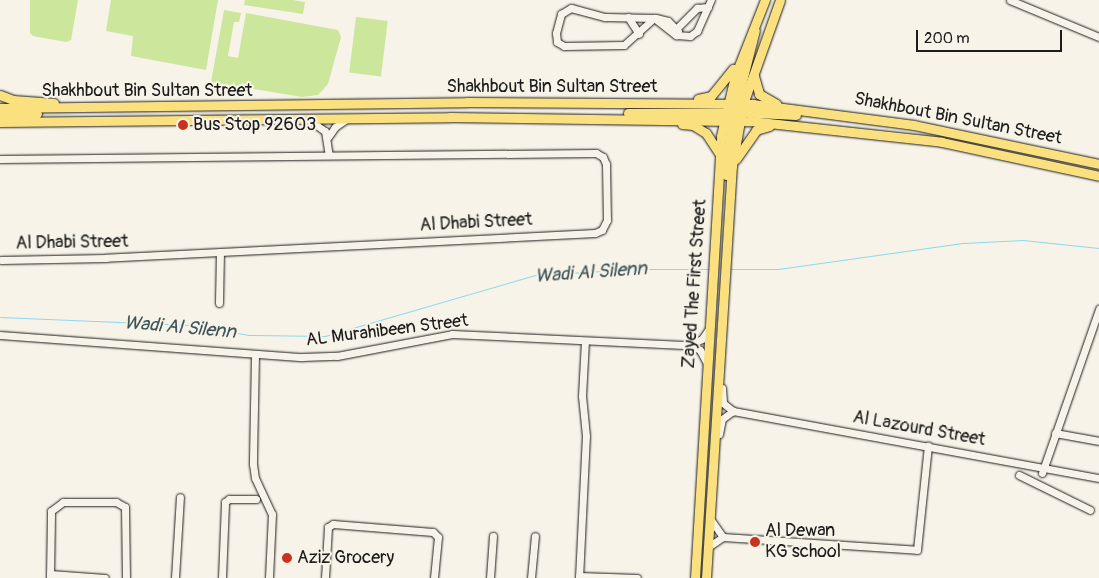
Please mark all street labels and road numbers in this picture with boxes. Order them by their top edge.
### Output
street label: Shakhbout Bin Sultan Street [446,76,658,98]
street label: Shakhbout Bin Sultan Street [41,80,253,102]
street label: Shakhbout Bin Sultan Street [852,88,1064,150]
street label: Zayed The First Street [678,199,712,369]
street label: Al Dhabi Street [419,209,533,237]
street label: Al Dhabi Street [15,231,129,255]
street label: AL Murahibeen Street [305,310,469,352]
street label: Al Lazourd Street [851,407,987,451]

